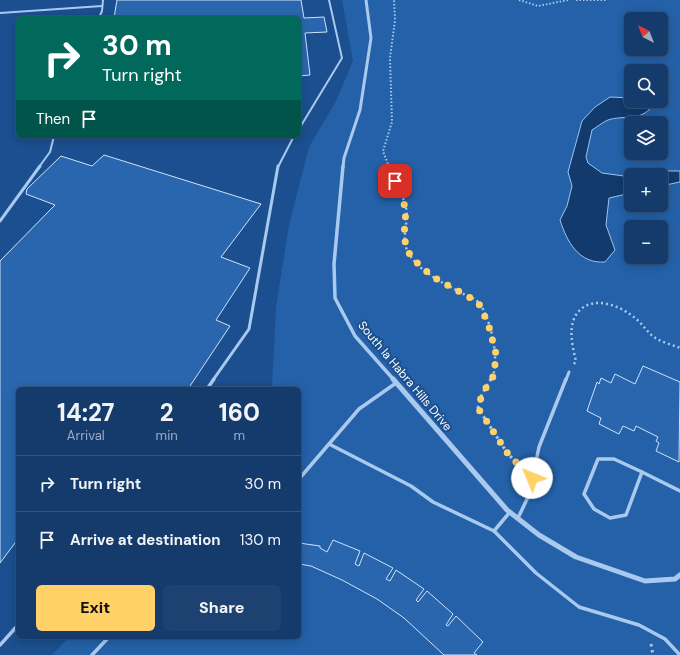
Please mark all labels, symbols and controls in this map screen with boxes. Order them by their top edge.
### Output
north arrow [624,12,668,56]
map controls [624,12,668,264]
text: 30 m [102,27,172,64]
icon: right [36,32,88,84]
text: Turn right [102,63,182,87]
button: search [624,64,668,108]
icon: arrive [78,108,100,130]
text: Then [36,109,70,129]
button: layers [624,116,668,160]
pin [378,164,412,198]
button: + [624,168,668,212]
icon: arrive [384,170,406,192]
button: − [624,220,668,264]
street label: South la Habra Hills Drive [354,318,456,434]
text: 14:27 [57,397,115,428]
text: 2 [160,397,174,428]
text: 160 [219,397,260,428]
text: Arrival [67,427,105,444]
text: min [156,427,178,444]
text: m [234,427,245,444]
position arrow [511,457,553,499]
icon: right [36,473,58,495]
text: Turn right [70,474,141,494]
text: 30 m [245,474,281,494]
icon: arrive [36,529,58,551]
text: Arrive at destination [70,530,221,550]
text: 130 m [240,530,281,550]
button: Exit [36,585,155,631]
button: Share [163,585,281,631]

